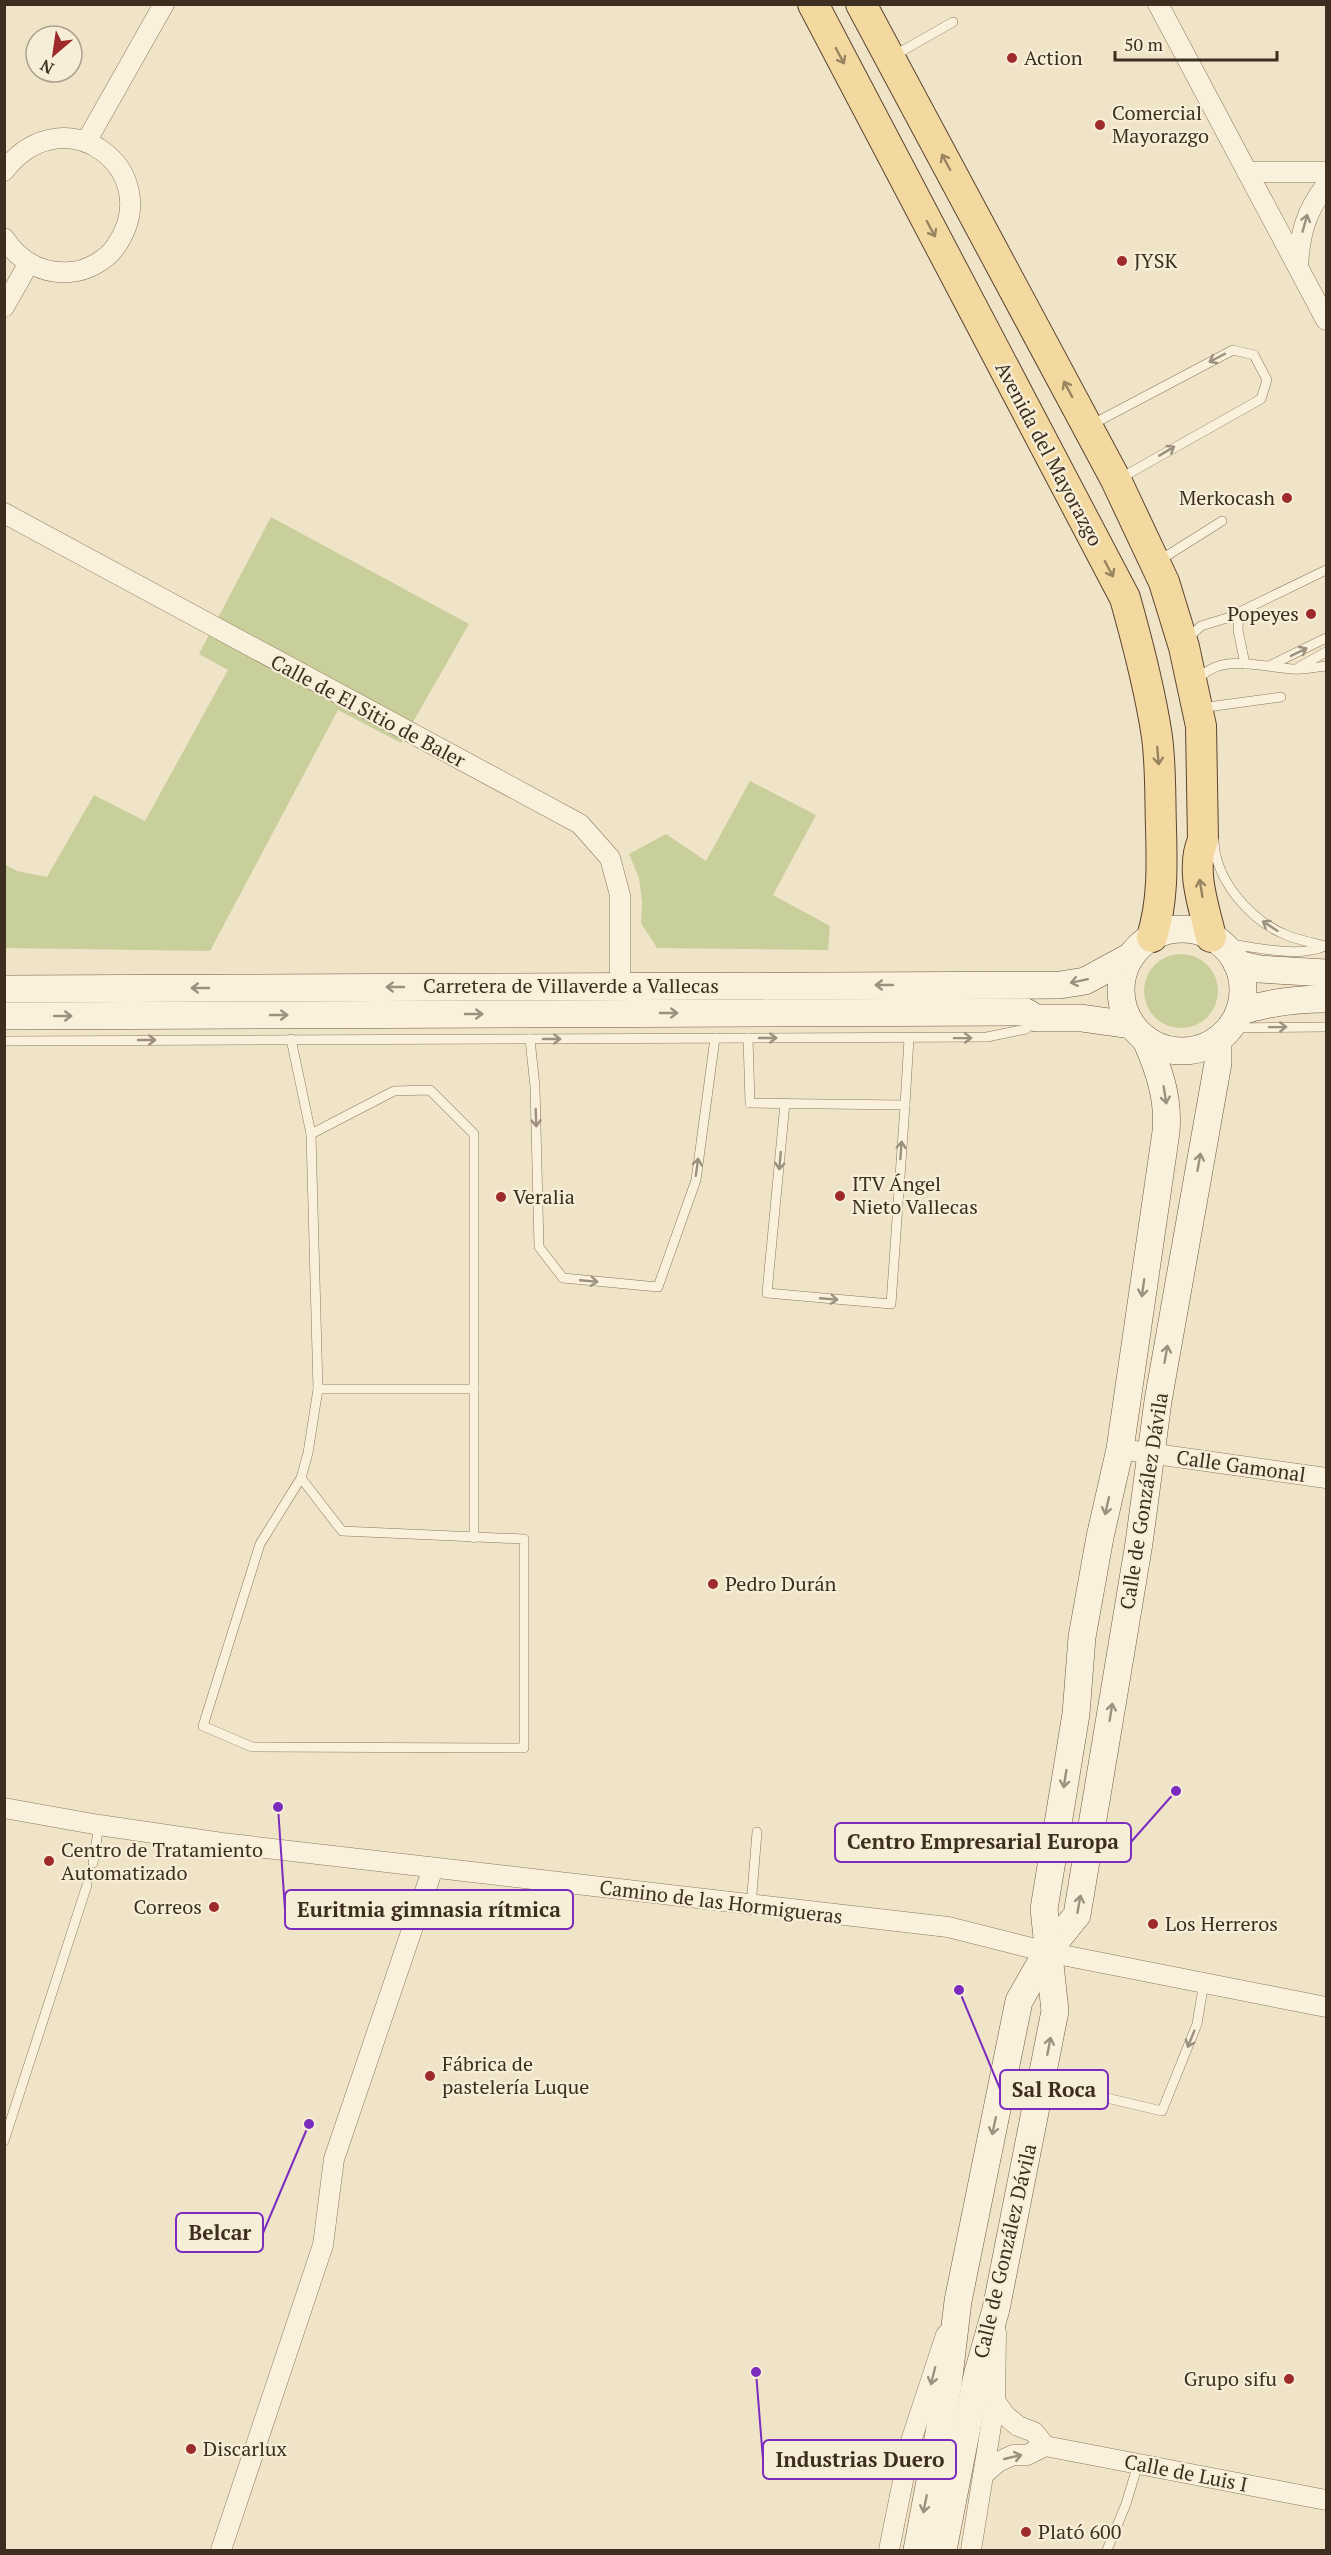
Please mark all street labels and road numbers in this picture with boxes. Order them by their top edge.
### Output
street label: Avenida del Mayorazgo [989,357,1110,551]
street label: Calle de El Sitio de Baler [266,648,471,774]
street label: Carretera de Villaverde a Vallecas [423,972,719,999]
street label: Calle de González Dávila [1113,1390,1174,1611]
street label: Calle Gamonal [1175,1443,1307,1488]
street label: Camino de las Hormigueras [598,1873,844,1930]
street label: Calle de González Dávila [967,2141,1042,2361]
street label: Calle de Luis I [1122,2447,1250,2498]

